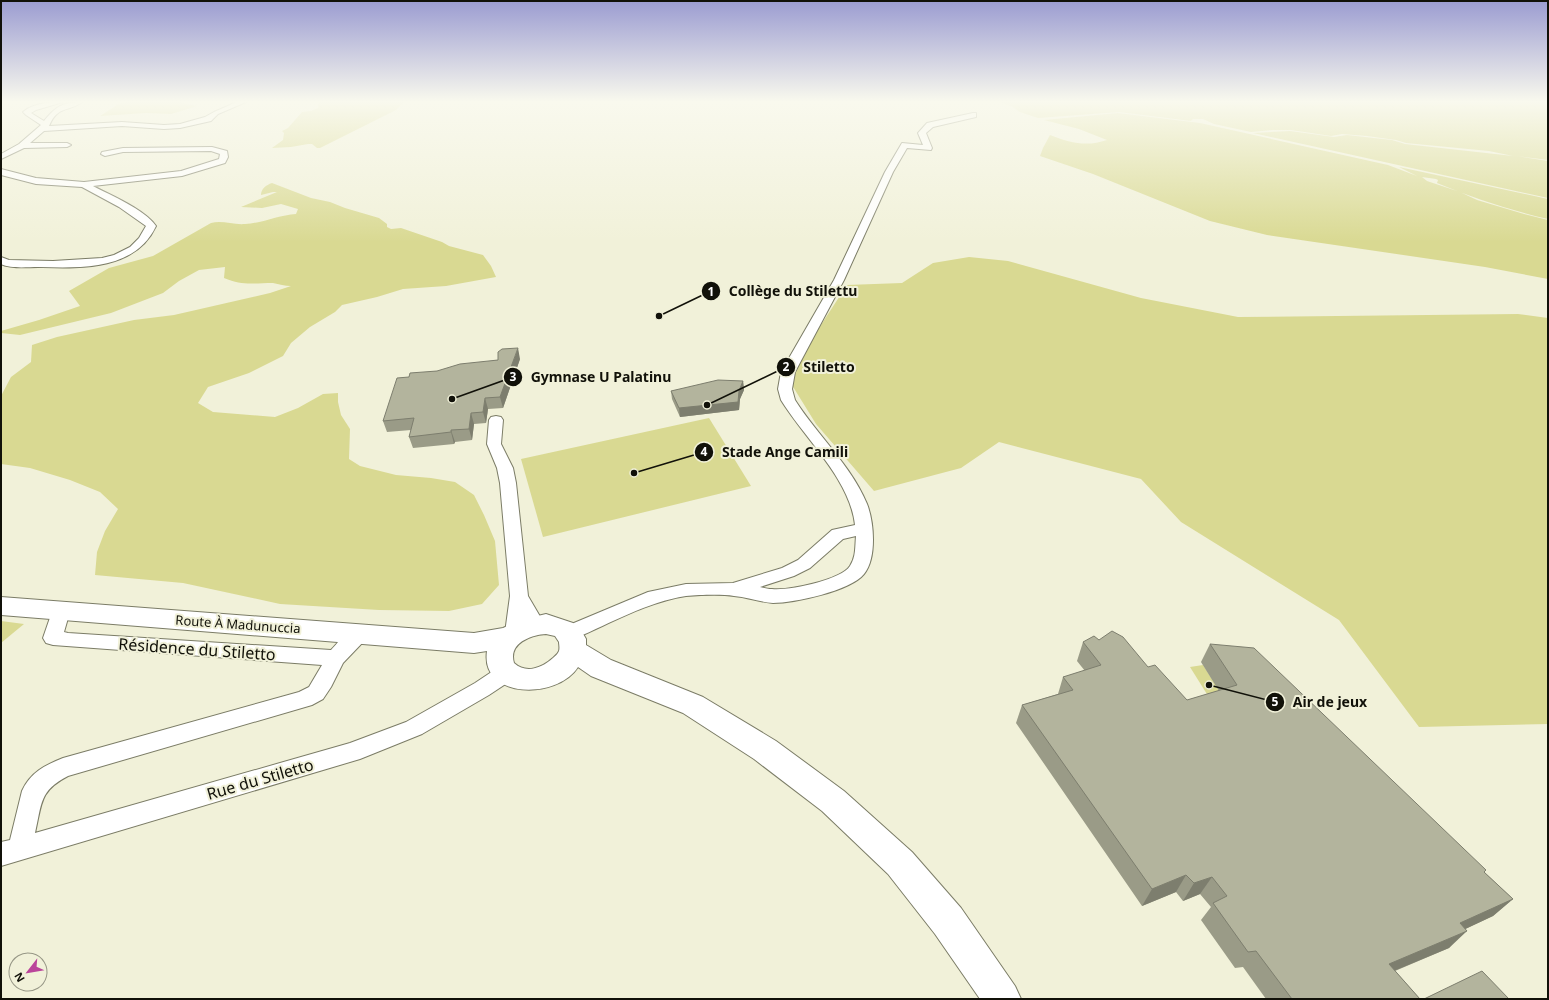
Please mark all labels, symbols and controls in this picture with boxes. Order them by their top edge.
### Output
callout: Collège du Stilettu [701,278,866,304]
text: Collège du Stilettu [729,281,857,300]
text: 1 [708,283,714,300]
callout: Stiletto [776,354,863,380]
text: Stiletto [803,357,855,376]
text: 2 [783,358,790,375]
callout: Gymnase U Palatinu [503,364,680,390]
text: Gymnase U Palatinu [531,367,671,386]
text: 3 [510,368,517,385]
callout: Stade Ange Camili [694,439,856,465]
text: Stade Ange Camili [722,442,848,461]
text: 4 [701,443,708,460]
street label: Route À Madunuccia [175,611,301,637]
street label: Résidence du Stiletto [118,633,276,665]
callout: Air de jeux [1265,689,1375,715]
text: Air de jeux [1293,692,1368,711]
text: 5 [1272,693,1279,710]
street label: Rue du Stiletto [204,753,316,805]
north arrow [8,952,48,992]
text: N [10,970,28,985]

